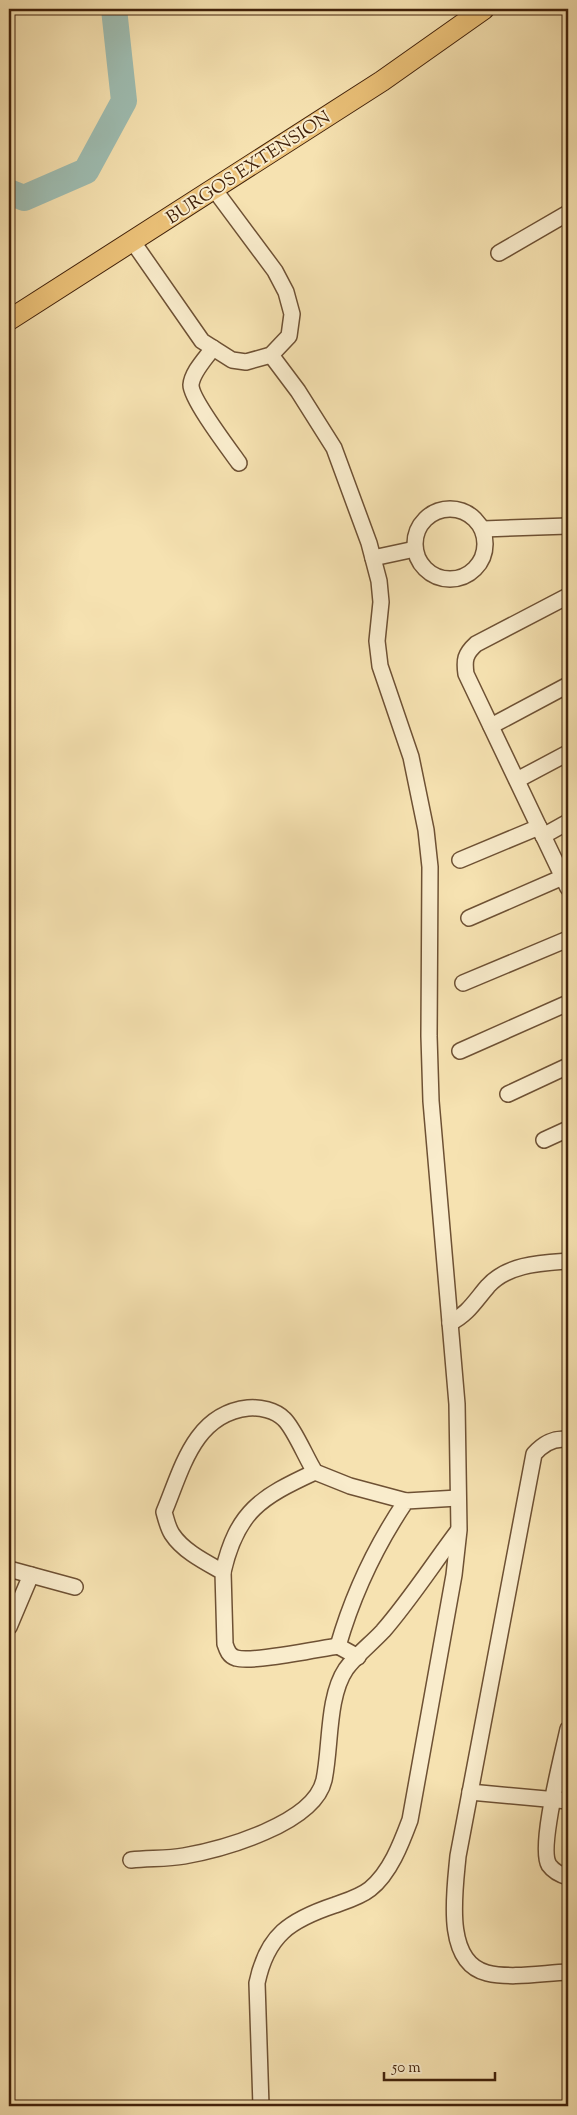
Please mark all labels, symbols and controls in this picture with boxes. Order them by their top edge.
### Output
street label: BURGOS EXTENSION [162,106,336,232]
scale bar [384,2050,496,2082]
text: 50 m [391,2058,421,2079]

